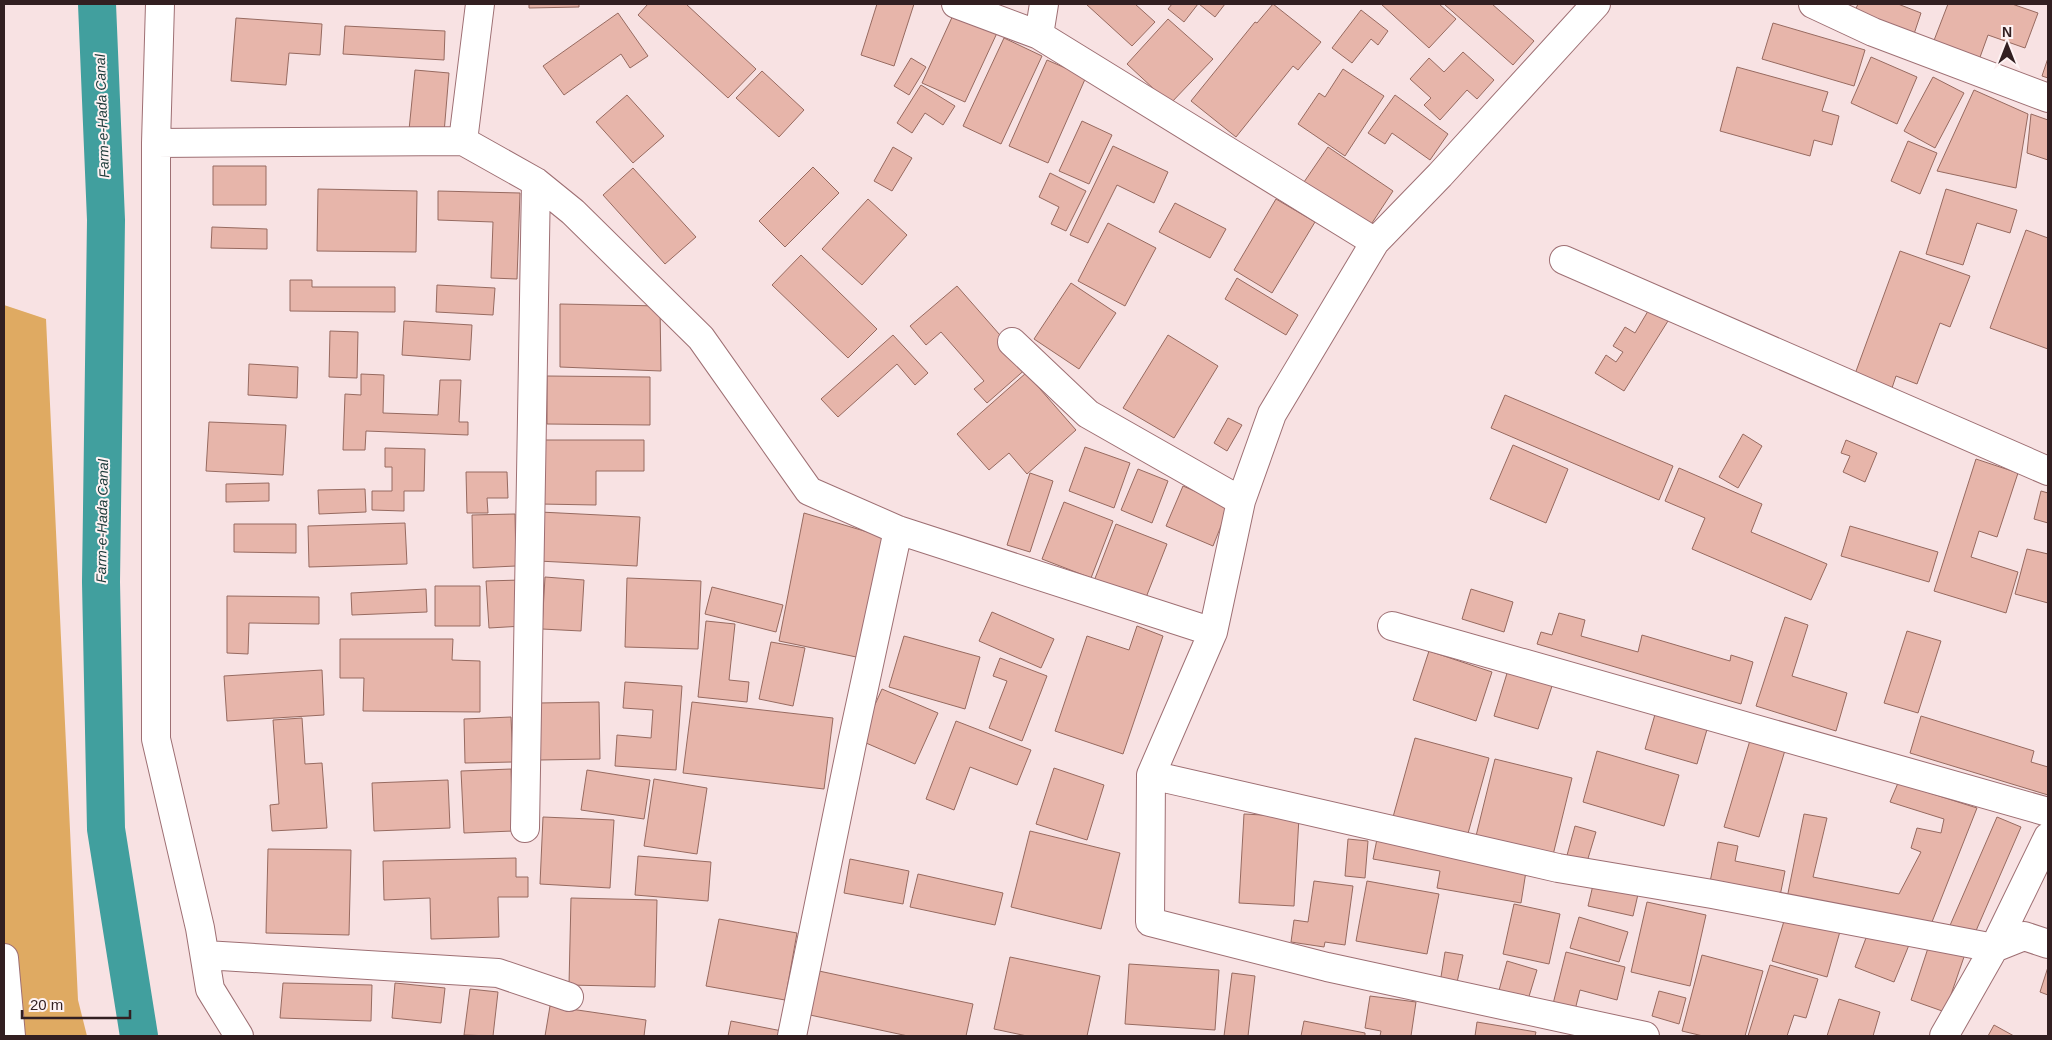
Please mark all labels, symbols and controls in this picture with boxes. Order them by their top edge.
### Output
north arrow [1982,20,2032,70]
text: N [2002,24,2012,40]
water label: Farm-e-Hada Canal [92,53,112,178]
water label: Farm-e-Hada Canal [93,458,111,583]
scale bar [22,988,130,1020]
text: 20 m [30,996,63,1013]

